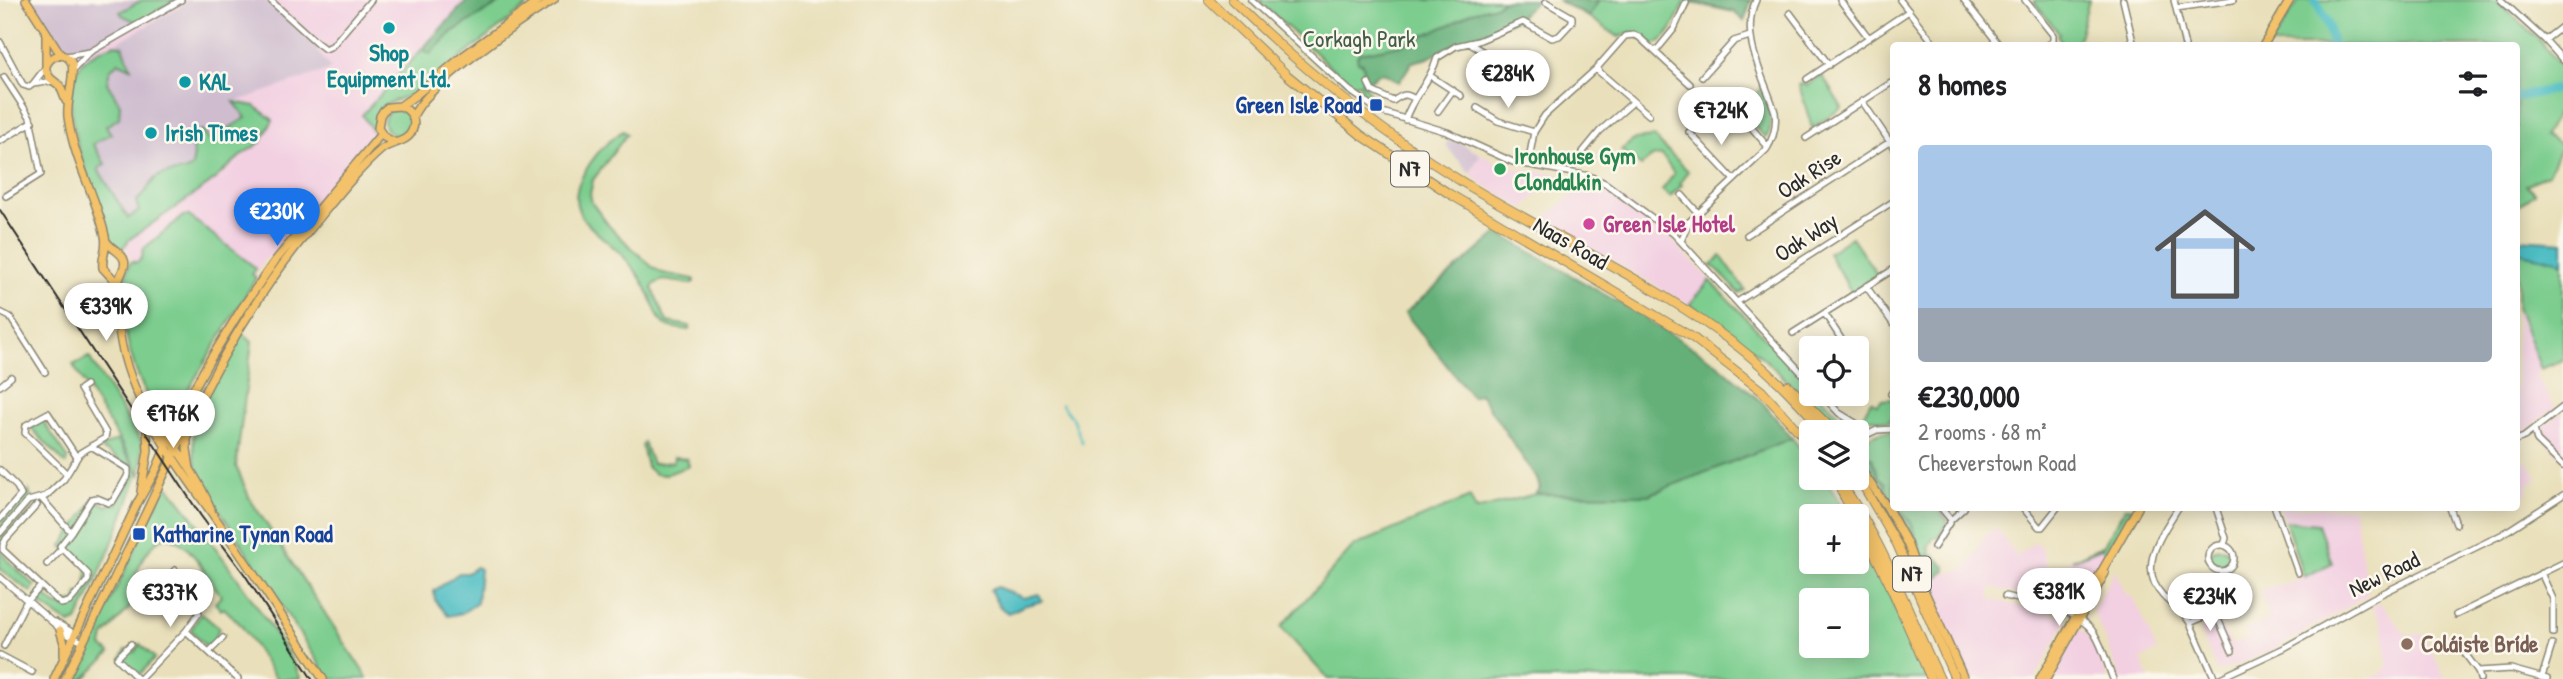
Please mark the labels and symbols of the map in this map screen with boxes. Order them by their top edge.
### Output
marker: Shop Equipment Ltd. [381,20,397,36]
park label: Corkagh Park [1303,23,1416,54]
place label: Shop Equipment Ltd. [327,37,451,95]
pin: €284K [1459,50,1557,110]
place label: KAL [199,66,231,97]
marker: KAL [177,74,193,90]
pin: €724K [1672,88,1770,147]
place label: Green Isle Road [1236,89,1362,120]
marker: Green Isle Road [1368,97,1384,113]
place label: Irish Times [165,117,258,148]
marker: Irish Times [143,125,159,141]
place label: Ironhouse Gym Clondalkin [1514,140,1636,197]
street label: Oak Rise [1771,141,1847,206]
road number: N7 [1391,152,1429,186]
marker: Ironhouse Gym Clondalkin [1492,161,1508,177]
pin: €230K [228,188,326,248]
street label: Oak Way [1768,204,1844,269]
place label: Green Isle Hotel [1603,208,1736,239]
street label: Naas Road [1528,209,1615,277]
marker: Green Isle Hotel [1581,216,1597,232]
pin: €339K [57,284,155,343]
pin: €176K [124,391,222,450]
place label: Katharine Tynan Road [153,518,333,550]
marker: Katharine Tynan Road [131,526,147,542]
street label: New Road [2343,543,2424,604]
road number: N7 [1893,556,1931,592]
pin: €381K [2010,568,2108,628]
pin: €337K [121,570,219,629]
pin: €234K [2161,574,2259,633]
place label: Coláiste Bríde [2421,628,2539,659]
marker: Coláiste Bríde [2399,636,2415,652]

